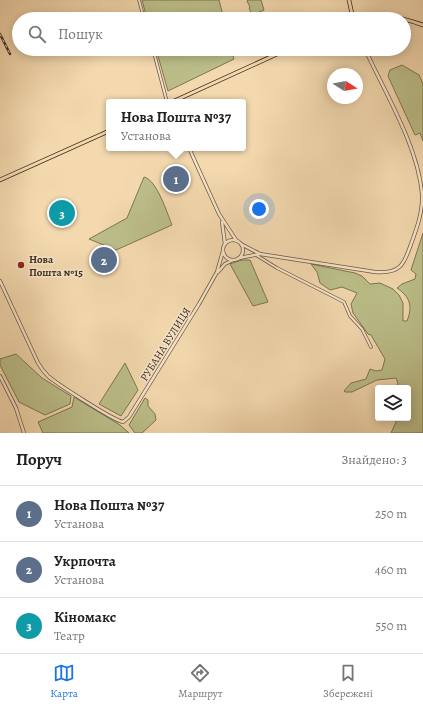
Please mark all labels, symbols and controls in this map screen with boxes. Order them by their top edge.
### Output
search box [12,12,411,56]
icon: search [26,23,48,45]
text: Пошук [58,24,103,44]
north arrow [327,68,363,104]
popup [106,99,246,151]
text: Нова Пошта №37 [121,107,231,127]
text: Установа [121,127,171,144]
pin: 1 [163,164,189,194]
pin: 3 [49,198,75,228]
your location [249,199,269,219]
pin: 2 [91,245,117,275]
place label: Нова Пошта №15 [29,252,83,280]
marker: Нова Пошта №15 [16,260,26,270]
street label: РУБАНА ВУЛИЦЯ [137,304,194,384]
map controls [375,385,411,421]
button: layers [375,385,411,421]
text: Поруч [16,448,62,471]
text: Знайдено: 3 [342,451,407,468]
text: Нова Пошта №37 [54,495,164,515]
text: 1 [27,505,31,522]
text: 250 m [375,505,407,522]
text: Установа [54,515,104,532]
text: Укрпочта [54,551,116,571]
text: 2 [26,561,32,578]
text: 460 m [375,561,407,578]
text: Установа [54,571,104,588]
text: Кіномакс [54,607,116,627]
text: 3 [26,617,32,634]
text: 550 m [376,617,407,634]
text: Театр [54,627,85,644]
tab: Карта [50,662,78,701]
tab: Маршрут [178,662,223,701]
tab: Збережені [323,662,373,701]

